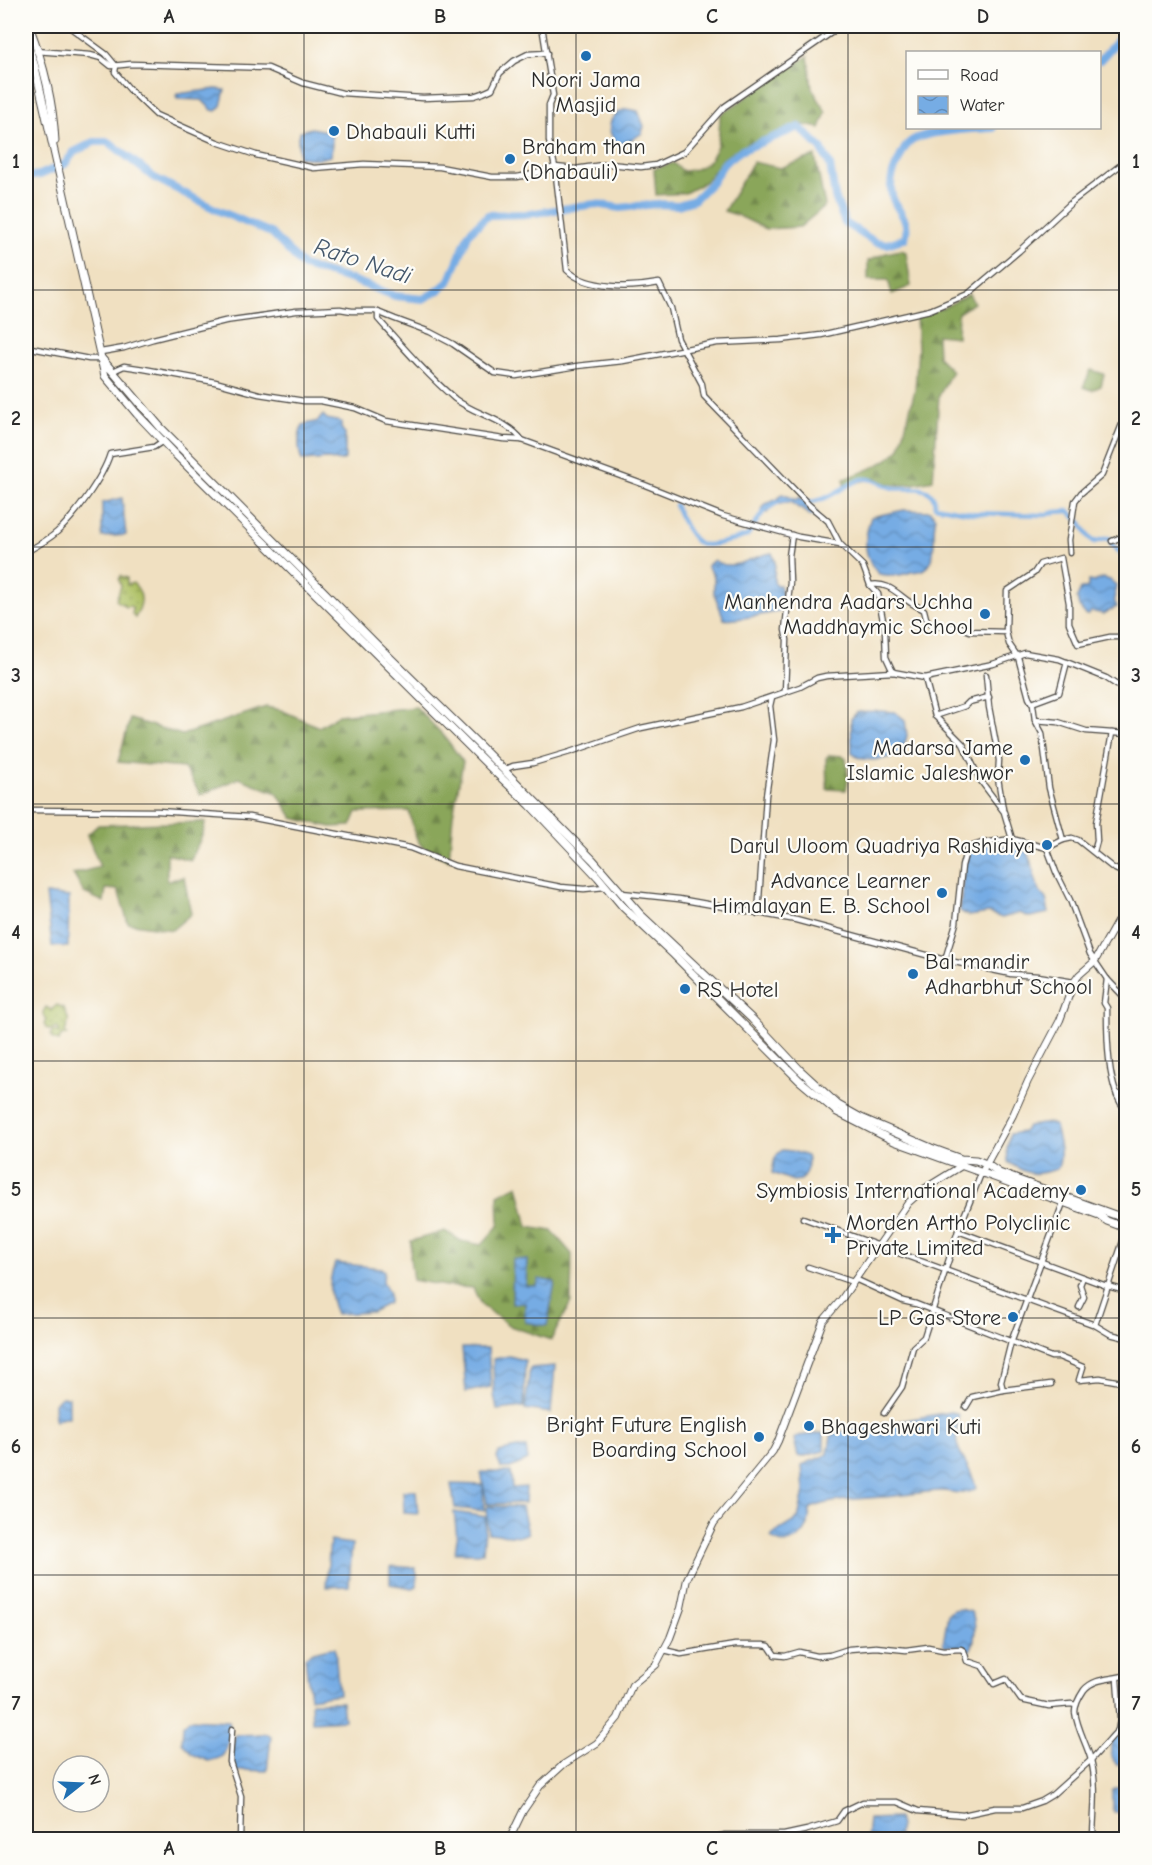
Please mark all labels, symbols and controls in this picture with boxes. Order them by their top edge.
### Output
text: A [163,5,175,28]
text: B [434,5,446,28]
text: C [706,5,718,28]
text: D [977,5,989,28]
marker: Noori Jama Masjid [579,49,593,63]
legend [906,51,1101,129]
text: Road [960,65,999,86]
place label: Noori Jama Masjid [531,67,641,118]
text: Water [960,95,1005,116]
place label: Dhabauli Kutti [346,119,476,145]
marker: Dhabauli Kutti [327,124,341,138]
place label: Braham than (Dhabauli) [522,134,646,185]
text: 1 [12,150,20,173]
text: 1 [1132,150,1140,173]
marker: Braham than (Dhabauli) [503,152,517,166]
water label: Rato Nadi [311,232,416,290]
text: 2 [11,407,21,430]
text: 2 [1131,407,1141,430]
place label: Manhendra Aadars Uchha Maddhaymic School [724,589,973,640]
marker: Manhendra Aadars Uchha Maddhaymic School [978,607,992,621]
text: 3 [11,664,21,687]
text: 3 [1131,664,1141,687]
place label: Madarsa Jame Islamic Jaleshwor [847,735,1013,786]
marker: Madarsa Jame Islamic Jaleshwor [1018,753,1032,767]
place label: Darul Uloom Quadriya Rashidiya [729,833,1035,859]
marker: Darul Uloom Quadriya Rashidiya [1040,838,1054,852]
place label: Advance Learner Himalayan E. B. School [712,868,930,919]
marker: Advance Learner Himalayan E. B. School [935,886,949,900]
text: 4 [11,921,21,944]
text: 4 [1131,921,1141,944]
place label: Bal mandir Adharbhut School [925,949,1092,1000]
marker: Bal mandir Adharbhut School [906,967,920,981]
place label: RS Hotel [697,977,778,1003]
marker: RS Hotel [678,982,692,996]
text: 5 [11,1178,21,1201]
place label: Symbiosis International Academy [756,1178,1069,1204]
text: 5 [1131,1178,1141,1201]
marker: Symbiosis International Academy [1074,1183,1088,1197]
place label: Morden Artho Polyclinic Private Limited [846,1210,1071,1261]
marker: Morden Artho Polyclinic Private Limited [824,1226,842,1244]
place label: LP Gas Store [878,1305,1001,1331]
marker: LP Gas Store [1006,1310,1020,1324]
place label: Bright Future English Boarding School [547,1412,747,1463]
place label: Bhageshwari Kuti [821,1414,981,1440]
marker: Bhageshwari Kuti [802,1419,816,1433]
marker: Bright Future English Boarding School [752,1430,766,1444]
text: 6 [11,1435,21,1458]
text: 6 [1131,1435,1141,1458]
text: 7 [12,1692,21,1715]
text: 7 [1132,1692,1141,1715]
north arrow [51,1754,111,1814]
text: N [84,1772,104,1787]
text: A [163,1837,175,1860]
text: B [434,1837,446,1860]
text: C [706,1837,718,1860]
text: D [977,1837,989,1860]

